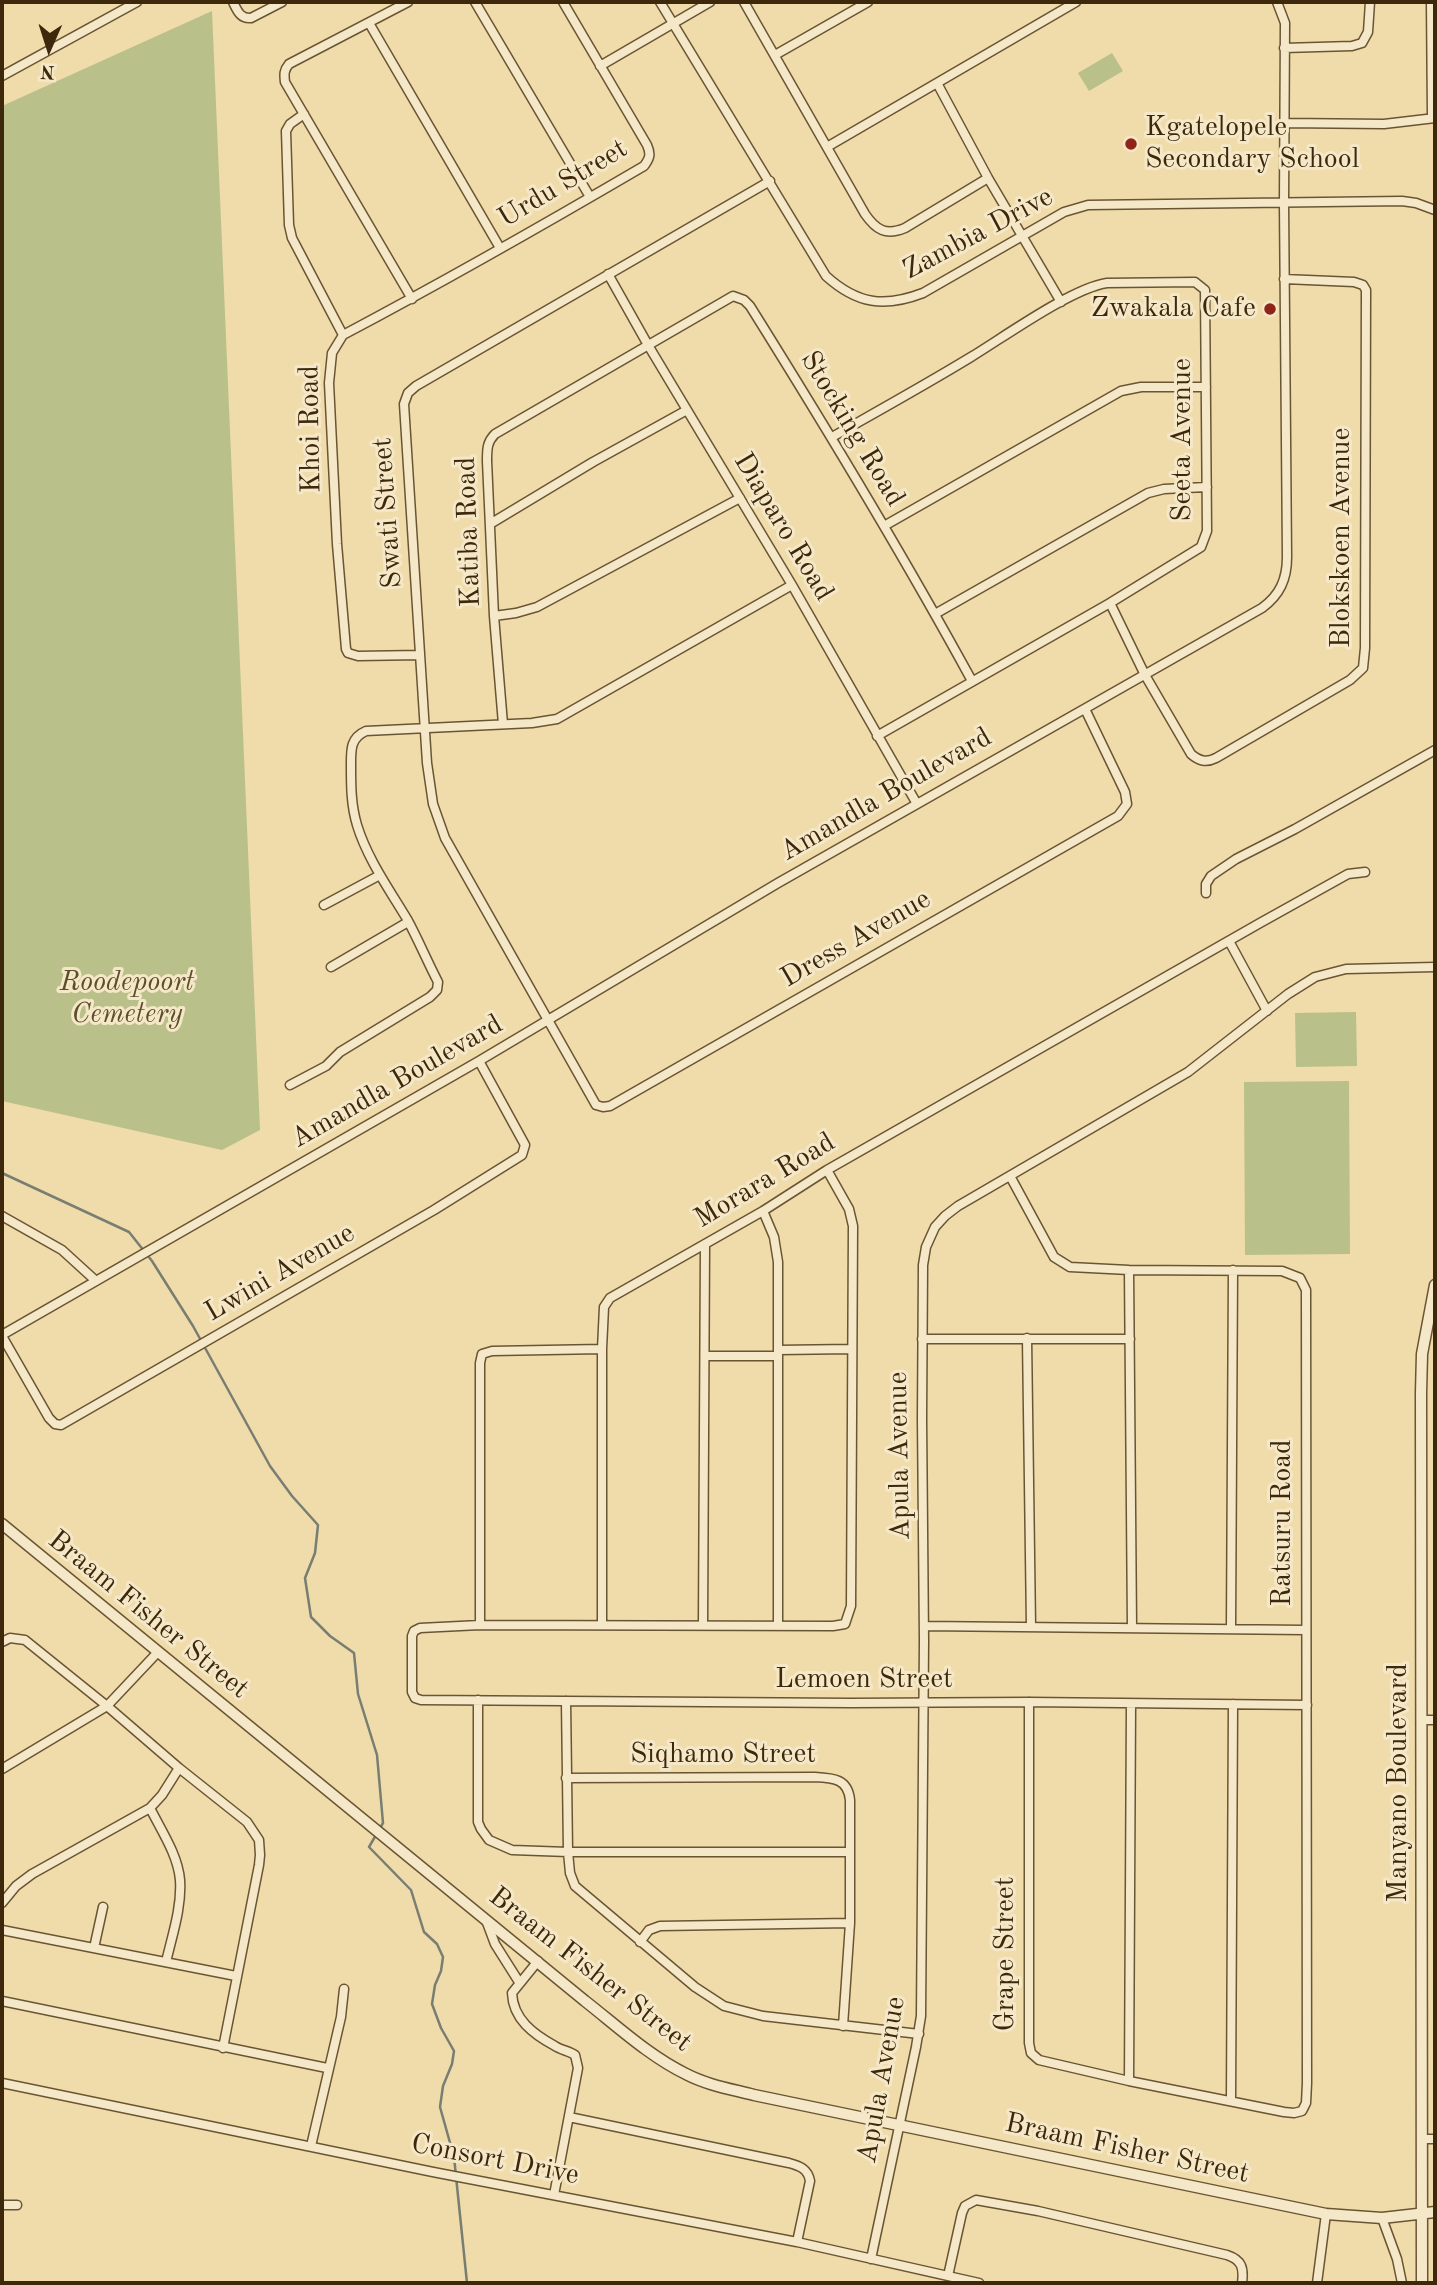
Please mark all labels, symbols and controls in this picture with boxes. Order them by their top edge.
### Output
north arrow [14,14,84,84]
text: N [40,61,56,80]
place label: Kgatelopele Secondary School [1145,111,1359,177]
street label: Urdu Street [492,132,634,236]
marker: Kgatelopele Secondary School [1123,136,1139,152]
street label: Zambia Drive [897,180,1059,288]
place label: Zwakala Cafe [1091,292,1256,326]
marker: Zwakala Cafe [1262,301,1278,317]
street label: Stocking Road [792,345,912,513]
street label: Seeta Avenue [1166,358,1200,522]
street label: Khoi Road [293,365,329,493]
street label: Blokskoen Avenue [1325,428,1359,648]
street label: Swati Street [366,436,410,590]
street label: Diaparo Road [726,447,840,607]
street label: Katiba Road [450,456,488,608]
street label: Amandla Boulevard [774,721,998,869]
street label: Dress Avenue [775,883,937,995]
park label: Roodepoort Cemetery [60,966,194,1032]
street label: Amandla Boulevard [285,1008,509,1156]
street label: Morara Road [689,1126,841,1236]
street label: Lwini Avenue [199,1217,361,1329]
street label: Apula Avenue [882,1371,918,1541]
street label: Ratsuru Road [1266,1439,1300,1607]
street label: Braam Fisher Street [41,1524,255,1706]
street label: Lemoen Street [775,1663,953,1697]
street label: Manyano Boulevard [1382,1663,1416,1903]
street label: Siqhamo Street [630,1738,816,1772]
street label: Grape Street [989,1877,1023,2031]
street label: Braam Fisher Street [482,1880,698,2060]
street label: Apula Avenue [851,1994,913,2166]
street label: Braam Fisher Street [1002,2107,1252,2191]
street label: Consort Drive [408,2127,582,2193]

